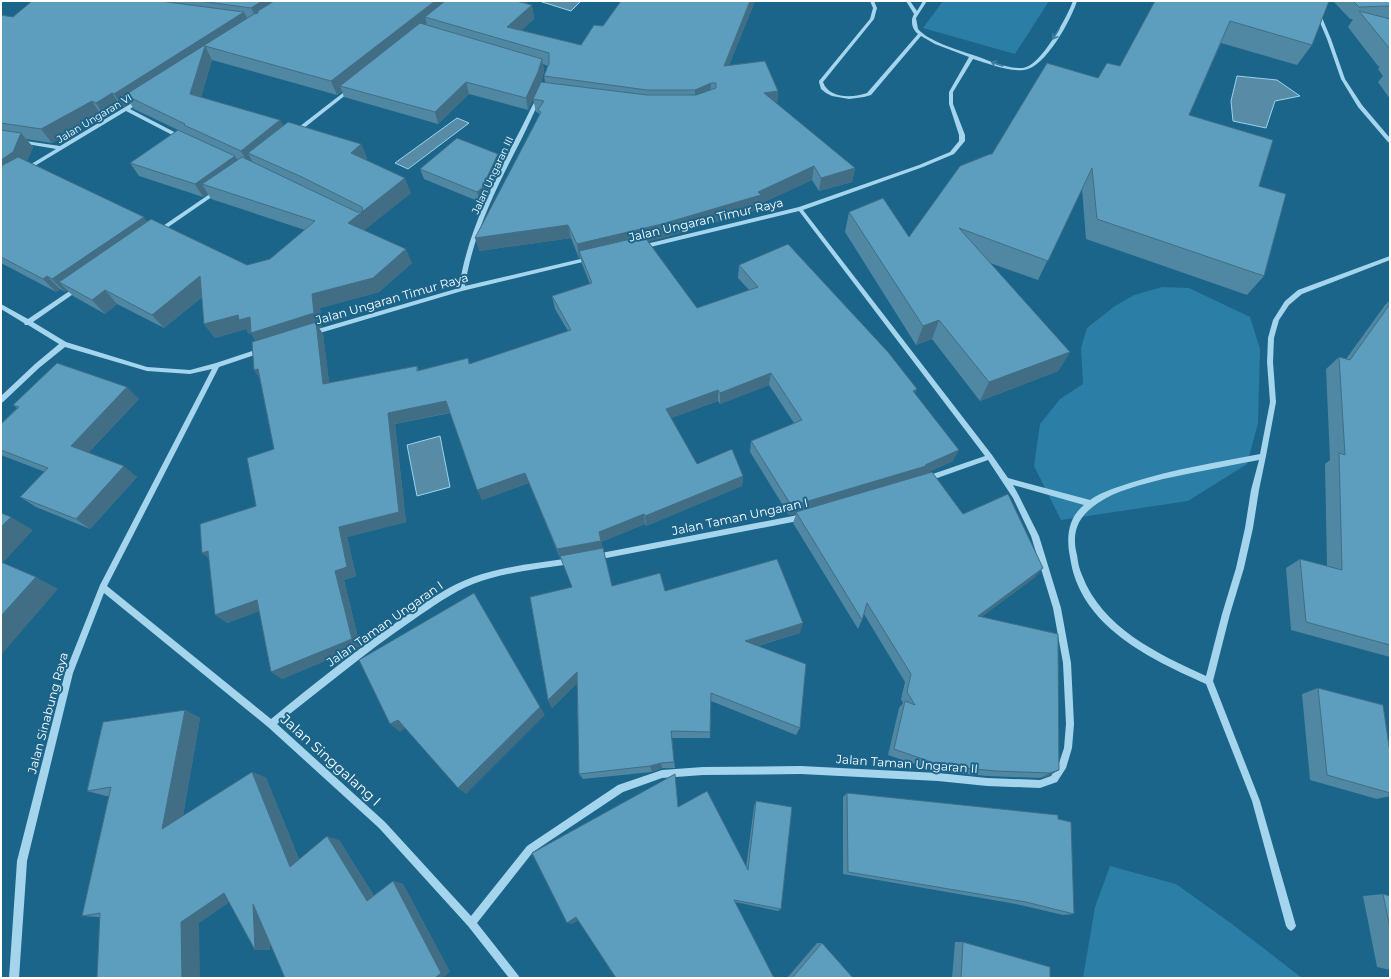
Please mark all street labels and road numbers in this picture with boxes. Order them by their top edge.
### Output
street label: Jalan Ungaran VI [54,91,134,146]
street label: Jalan Ungaran III [468,134,516,217]
street label: Jalan Ungaran Timur Raya [626,194,785,245]
street label: Jalan Ungaran Timur Raya [313,270,470,328]
street label: Jalan Taman Ungaran I [670,495,809,538]
street label: Jalan Taman Ungaran I [323,578,446,670]
street label: Jalan Sinabung Raya [24,651,71,776]
street label: Jalan Singgalang I [276,710,385,810]
street label: Jalan Taman Ungaran II [835,751,978,776]

